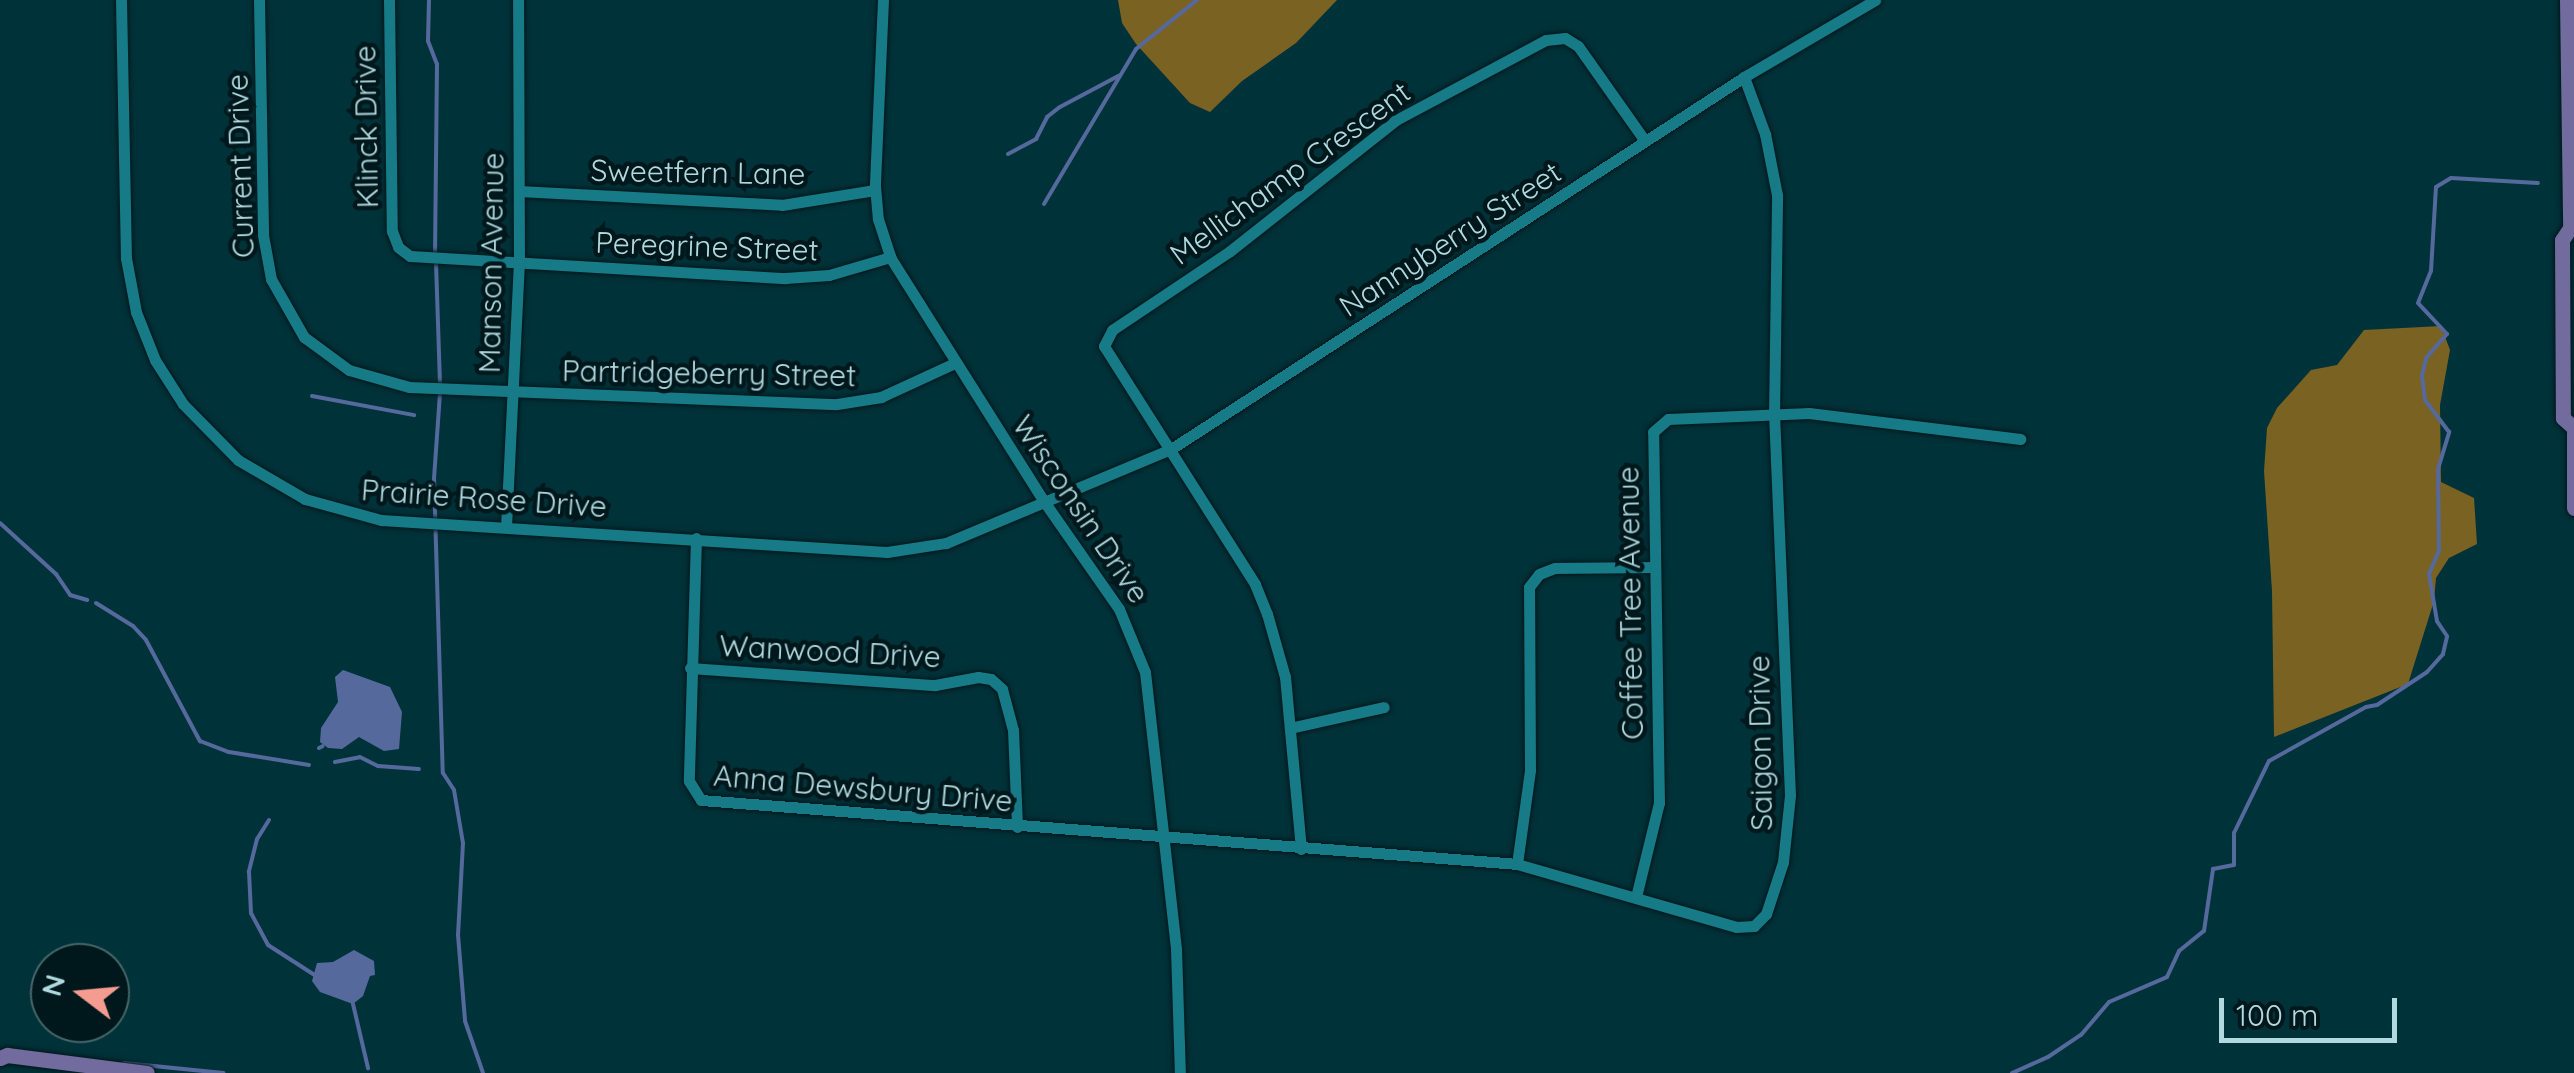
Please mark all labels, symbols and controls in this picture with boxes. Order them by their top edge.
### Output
street label: Klinck Drive [347,45,385,209]
street label: Current Drive [219,73,261,259]
street label: Mellichamp Crescent [1163,74,1417,272]
street label: Manson Avenue [471,152,511,374]
street label: Sweetfern Lane [590,152,806,192]
street label: Nannyberry Street [1332,154,1568,324]
street label: Peregrine Street [595,224,819,268]
street label: Partridgeberry Street [562,352,856,394]
street label: Wisconsin Drive [1005,408,1157,610]
street label: Coffee Tree Avenue [1610,466,1650,740]
street label: Prairie Rose Drive [360,471,608,525]
street label: Wanwood Drive [718,627,942,675]
street label: Saigon Drive [1740,655,1780,831]
street label: Anna Dewsbury Drive [712,757,1014,819]
north arrow [30,943,130,1043]
text: N [33,970,72,1000]
scale bar [2224,978,2402,1040]
text: 100 m [2236,996,2318,1034]

